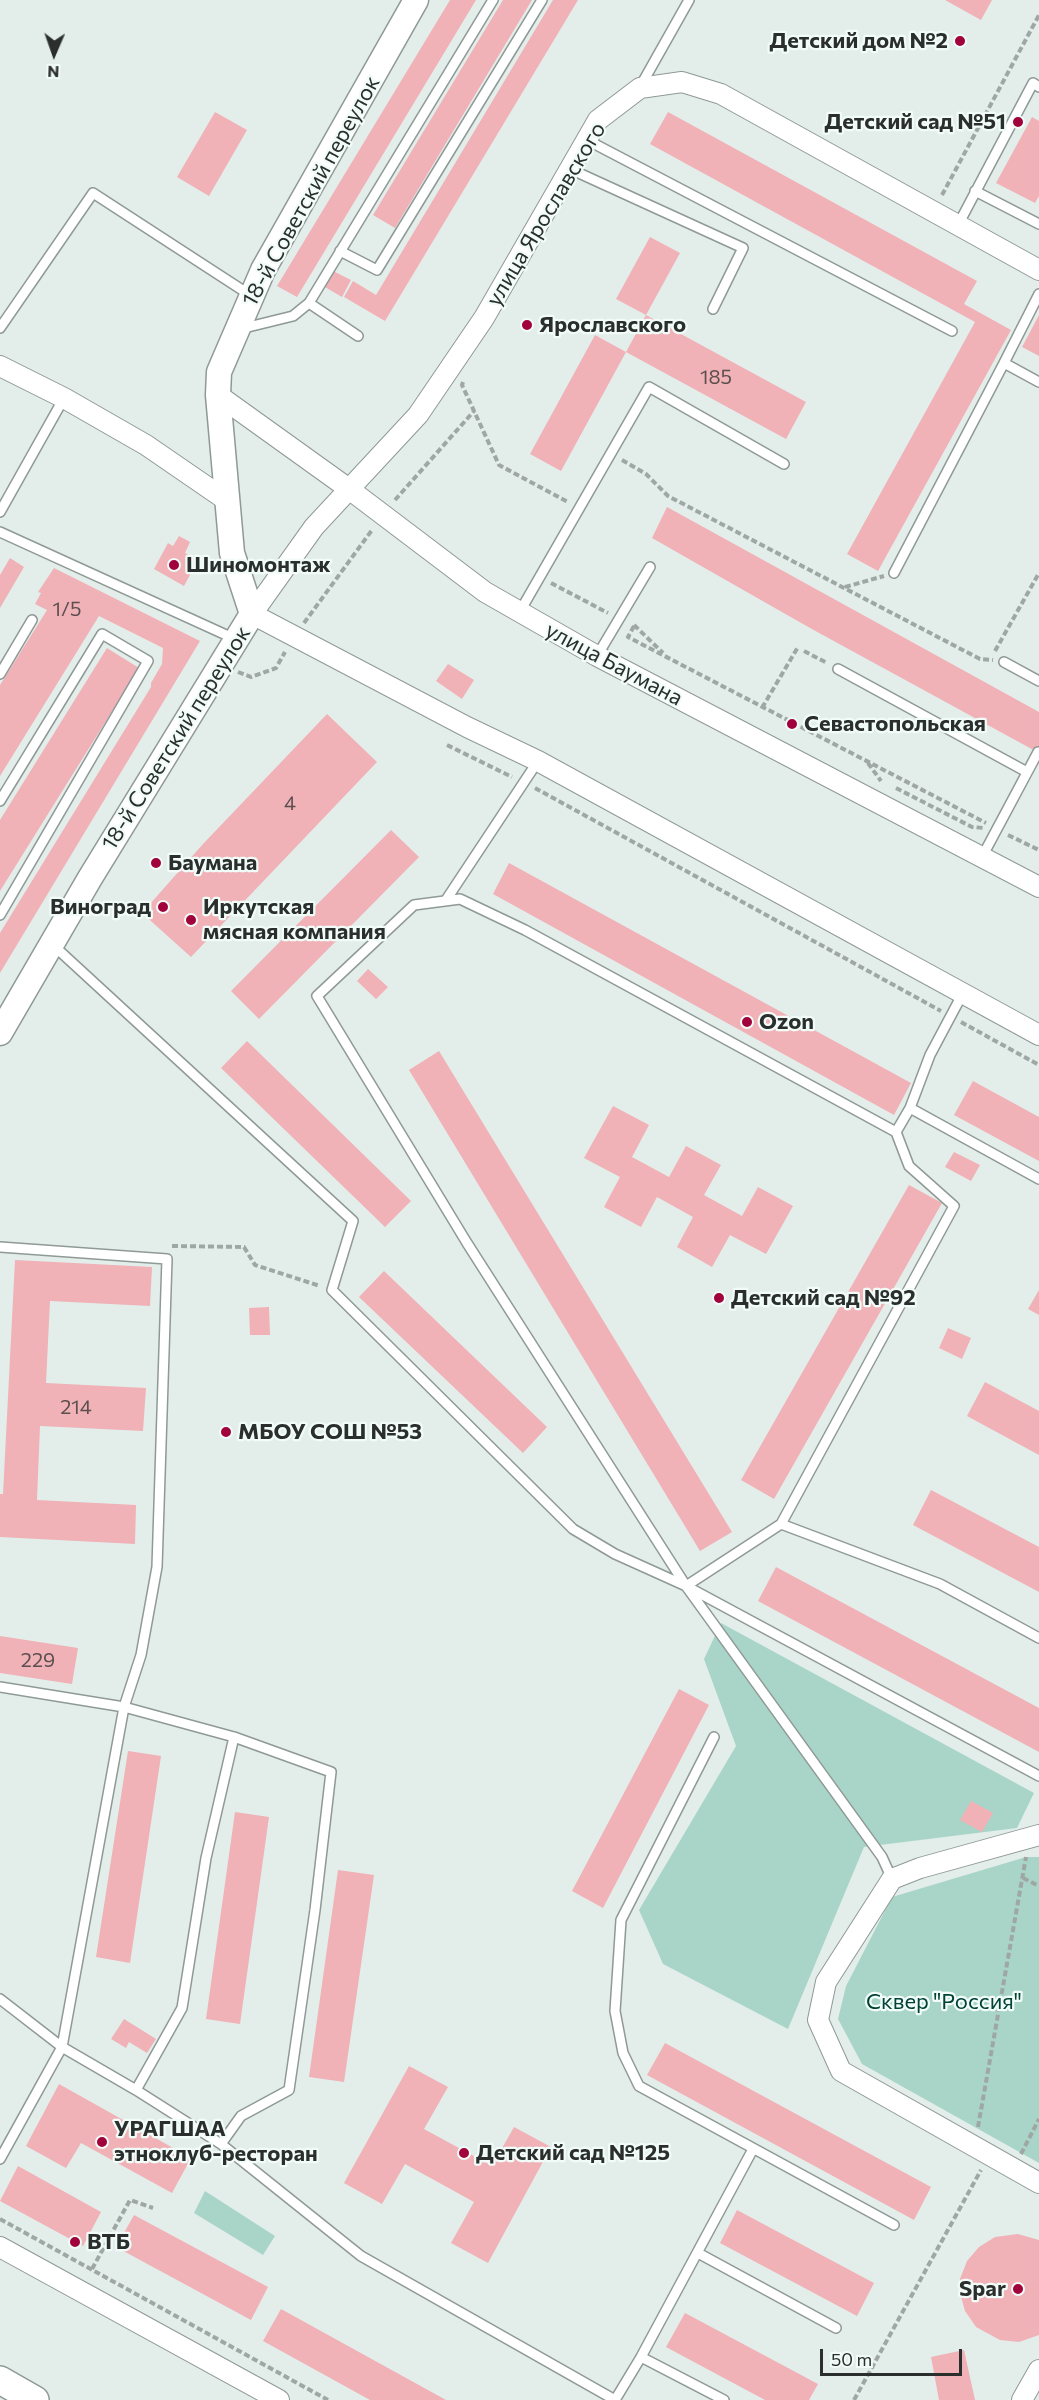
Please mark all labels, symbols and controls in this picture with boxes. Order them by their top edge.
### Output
north arrow [24,24,84,84]
place label: Детский дом №2 [769,28,948,54]
marker: Детский дом №2 [953,34,967,48]
text: N [47,63,60,82]
street label: 18-й Советский переулок [237,71,385,311]
place label: Детский сад №51 [824,109,1006,135]
marker: Детский сад №51 [1011,115,1025,129]
street label: улица Ярославского [481,117,611,311]
place label: Ярославского [539,312,686,338]
marker: Ярославского [520,318,534,332]
house number: 185 [700,365,732,389]
place label: Шиномонтаж [186,552,331,578]
marker: Шиномонтаж [167,558,181,572]
house number: 1/5 [53,597,81,621]
street label: улица Баумана [541,617,687,711]
street label: 18-й Советский переулок [96,621,256,855]
place label: Севастопольская [804,711,986,737]
marker: Севастопольская [785,717,799,731]
house number: 4 [284,791,296,815]
place label: Баумана [168,850,257,876]
marker: Баумана [149,856,163,870]
place label: Виноград [50,894,151,920]
place label: Иркутская мясная компания [203,894,386,945]
marker: Виноград [156,900,170,914]
marker: Иркутская мясная компания [184,913,198,927]
place label: Ozon [759,1009,814,1035]
marker: Ozon [740,1015,754,1029]
place label: Детский сад №92 [731,1285,916,1311]
marker: Детский сад №92 [712,1291,726,1305]
house number: 214 [60,1395,92,1419]
place label: МБОУ СОШ №53 [238,1419,422,1445]
marker: МБОУ СОШ №53 [219,1425,233,1439]
house number: 229 [21,1648,55,1672]
park label: Сквер "Россия" [866,1989,1022,2015]
place label: УРАГШАА этноклуб-ресторан [114,2116,318,2168]
marker: УРАГШАА этноклуб-ресторан [95,2135,109,2149]
place label: Детский сад №125 [476,2140,670,2166]
marker: Детский сад №125 [457,2146,471,2160]
place label: ВТБ [87,2229,130,2255]
marker: ВТБ [68,2235,82,2249]
place label: Spar [959,2276,1006,2302]
marker: Spar [1011,2282,1025,2296]
scale bar [823,2337,966,2375]
text: 50 m [831,2348,872,2370]

